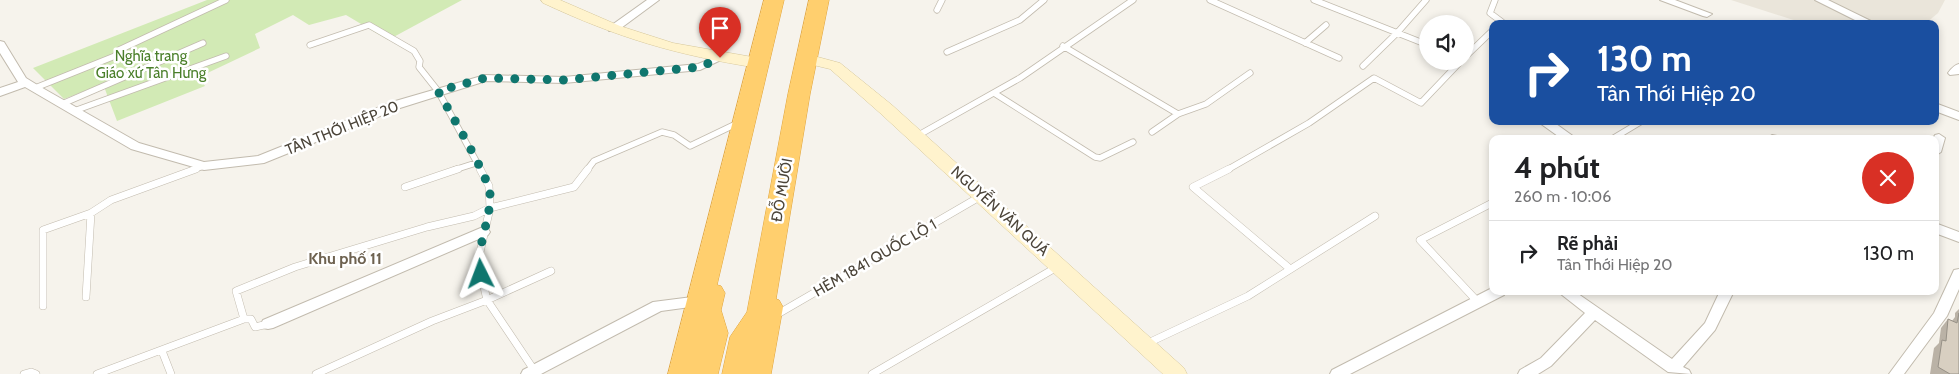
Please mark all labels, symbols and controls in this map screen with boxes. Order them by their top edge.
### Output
pin [699,7,741,58]
icon: arrive [706,14,734,42]
map controls [1419,15,1474,70]
button: sound [1419,15,1474,70]
text: 130 m [1597,37,1692,80]
icon: right [1514,40,1579,105]
park label: Nghĩa trang Giáo xứ Tân Hưng [96,47,207,82]
text: Tân Thới Hiệp 20 [1597,80,1756,107]
street label: TÂN THỚI HIỆP 20 [282,96,401,159]
text: 4 phút [1514,149,1600,186]
button: close [1862,152,1914,204]
street label: ĐỖ MƯỜI [765,156,796,223]
street label: NGUYỄN VĂN QUÁ [947,160,1055,260]
text: 260 m · 10:06 [1514,187,1611,206]
street label: HẺM 1841 QUỐC LỘ 1 [809,213,940,301]
text: Rẽ phải [1557,232,1618,255]
icon: right [1514,239,1542,267]
text: 130 m [1863,242,1914,265]
position arrow [454,247,506,299]
district label: Khu phố 11 [308,249,382,268]
text: Tân Thới Hiệp 20 [1557,255,1672,274]

